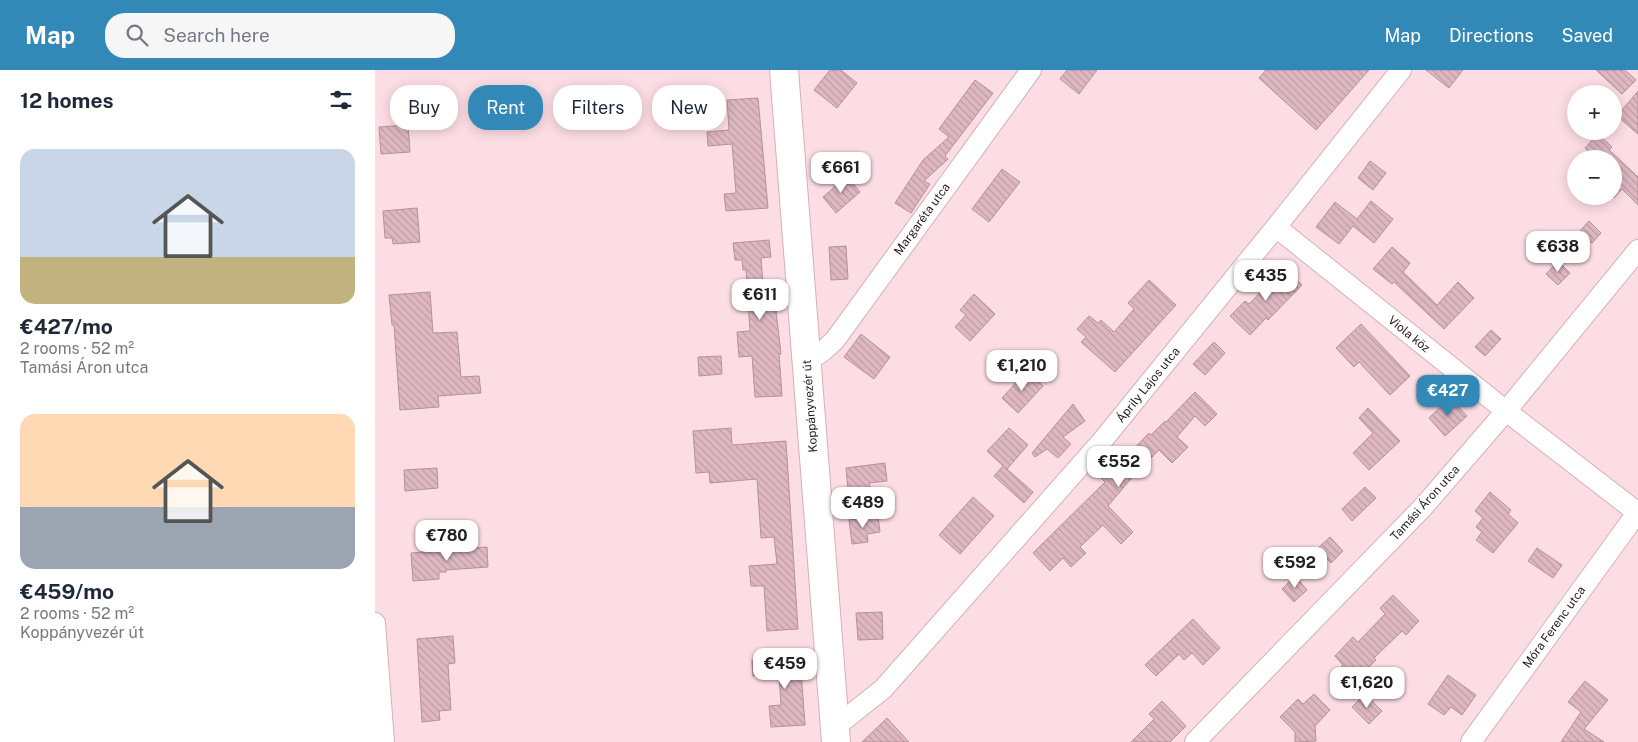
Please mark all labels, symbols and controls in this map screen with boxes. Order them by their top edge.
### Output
search box [105,13,455,58]
text: Map [25,21,75,49]
icon: search [123,21,151,49]
text: Search here [163,24,270,46]
text: Map [1384,25,1421,46]
text: Directions [1449,25,1534,46]
text: Saved [1562,25,1613,46]
chip: Buy [390,85,458,130]
chip: Rent [468,85,543,130]
chip: Filters [553,85,642,130]
chip: New [652,85,726,130]
map controls [1567,85,1622,205]
button: + [1567,85,1622,140]
icon: filters [327,86,355,114]
text: 12 homes [20,88,114,113]
button: − [1567,150,1622,205]
pin: €661 [811,152,871,194]
text: €661 [822,158,860,177]
street label: Margaréta utca [891,180,953,258]
icon: home [143,181,233,271]
pin: €638 [1528,230,1588,273]
text: €638 [1537,237,1579,256]
pin: €435 [1236,260,1296,302]
text: €435 [1245,266,1287,285]
pin: €611 [730,278,790,321]
text: €611 [743,285,777,304]
street label: Viola köz [1385,313,1433,355]
text: €427/mo [20,314,113,339]
text: 2 rooms · 52 m² [20,339,134,358]
street label: Áprily Lajos utca [1113,345,1183,425]
pin: €1,210 [981,350,1063,392]
text: €1,210 [997,356,1047,375]
text: Tamási Áron utca [20,358,148,377]
street label: Koppányvezér út [800,359,820,453]
pin: €427 [1418,374,1478,417]
text: €427 [1427,381,1469,400]
icon: home [143,446,233,536]
pin: €552 [1089,446,1149,488]
text: €552 [1098,452,1140,471]
street label: Tamási Áron utca [1388,463,1462,543]
pin: €489 [833,486,893,529]
text: €489 [842,493,884,512]
pin: €780 [417,520,477,562]
text: €780 [426,526,468,545]
pin: €592 [1265,546,1325,589]
text: €592 [1274,553,1316,572]
text: €459/mo [20,579,114,604]
street label: Móra Ferenc utca [1520,584,1588,670]
text: 2 rooms · 52 m² [20,604,134,623]
text: Koppányvezér út [20,623,144,642]
pin: €459 [755,648,815,690]
text: €459 [764,654,806,673]
pin: €1,620 [1326,666,1408,709]
text: €1,620 [1341,673,1393,692]

